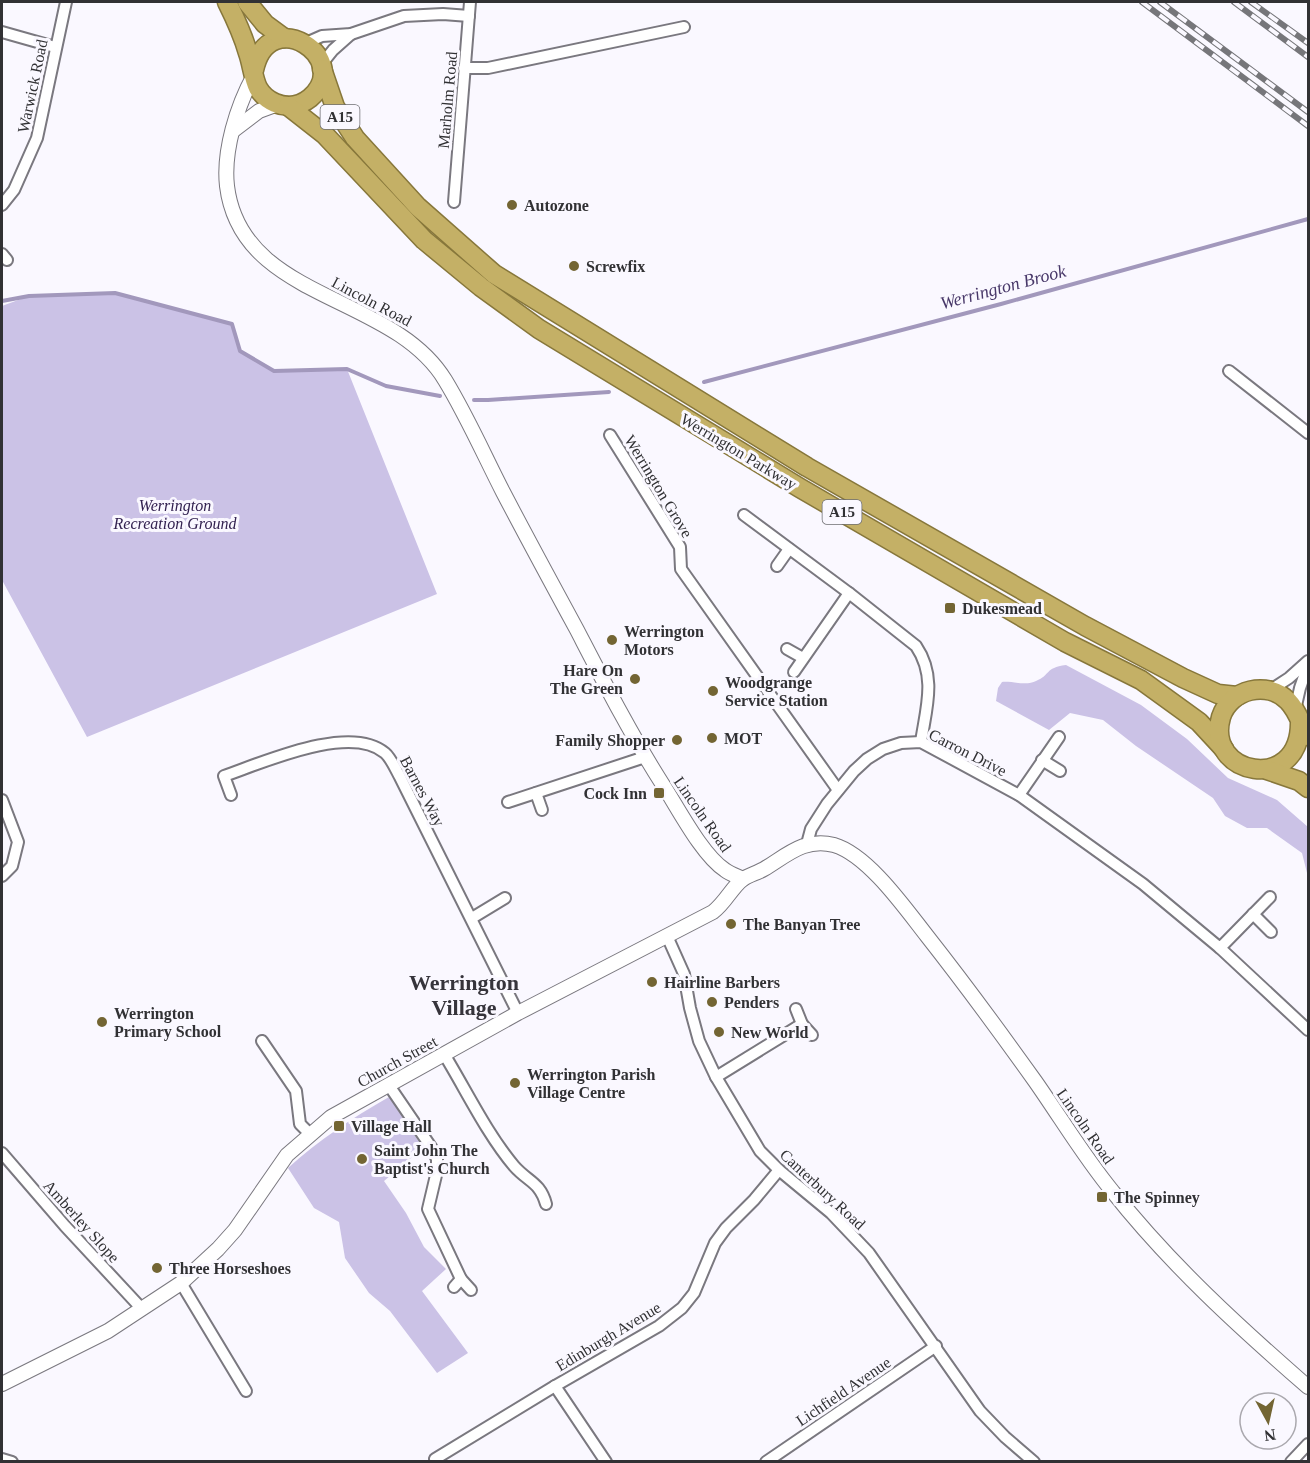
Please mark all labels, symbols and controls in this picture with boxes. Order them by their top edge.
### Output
street label: Warwick Road [14,38,51,134]
street label: Marholm Road [435,51,460,149]
road number: A15 [320,105,360,129]
place label: Autozone [524,197,589,214]
marker: Autozone [505,198,519,212]
place label: Screwfix [586,258,645,275]
marker: Screwfix [567,259,581,273]
water label: Werrington Brook [938,260,1069,313]
street label: Lincoln Road [329,273,414,329]
street label: Werrington Parkway [677,410,800,494]
street label: Werrington Grove [620,432,696,541]
park label: Werrington Recreation Ground [113,497,237,532]
road number: A15 [822,500,862,524]
place label: Dukesmead [962,600,1042,617]
marker: Dukesmead [943,601,957,615]
place label: Werrington Motors [624,623,704,658]
marker: Werrington Motors [605,633,619,647]
place label: Hare On The Green [550,662,623,697]
marker: Hare On The Green [628,672,642,686]
place label: Woodgrange Service Station [725,674,828,709]
marker: Woodgrange Service Station [706,684,720,698]
street label: Carron Drive [926,726,1009,779]
place label: MOT [724,730,763,747]
marker: MOT [705,731,719,745]
place label: Family Shopper [555,732,665,750]
marker: Family Shopper [670,733,684,747]
street label: Barnes Way [396,753,448,830]
street label: Lincoln Road [671,774,735,855]
place label: Cock Inn [583,785,647,802]
marker: Cock Inn [652,786,666,800]
place label: The Banyan Tree [743,916,860,934]
marker: The Banyan Tree [724,917,738,931]
district label: Werrington Village [409,970,519,1020]
place label: Hairline Barbers [664,974,780,991]
marker: Hairline Barbers [645,975,659,989]
place label: Penders [724,994,779,1011]
marker: Penders [705,995,719,1009]
place label: Werrington Primary School [114,1005,222,1041]
marker: Werrington Primary School [95,1015,109,1029]
place label: New World [731,1024,809,1041]
marker: New World [712,1025,726,1039]
street label: Church Street [354,1032,441,1090]
place label: Werrington Parish Village Centre [527,1066,656,1102]
marker: Werrington Parish Village Centre [508,1076,522,1090]
street label: Lincoln Road [1054,1086,1118,1167]
place label: Village Hall [351,1118,432,1136]
marker: Village Hall [332,1119,346,1133]
place label: Saint John The Baptist's Church [374,1142,490,1178]
street label: Canterbury Road [776,1146,869,1234]
marker: Saint John The Baptist's Church [355,1152,369,1166]
street label: Amberley Slope [40,1177,123,1266]
place label: The Spinney [1114,1189,1200,1207]
marker: The Spinney [1095,1190,1109,1204]
place label: Three Horseshoes [169,1260,291,1277]
marker: Three Horseshoes [150,1261,164,1275]
street label: Edinburgh Avenue [553,1299,664,1375]
street label: Lichfield Avenue [793,1354,894,1429]
north arrow [1238,1391,1298,1451]
text: N [1263,1426,1277,1445]

